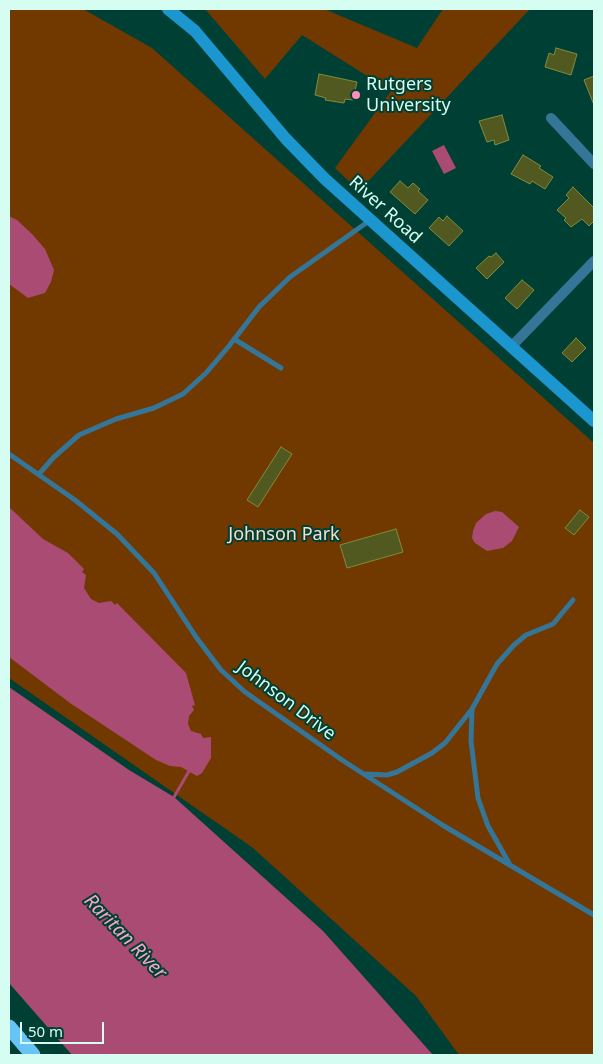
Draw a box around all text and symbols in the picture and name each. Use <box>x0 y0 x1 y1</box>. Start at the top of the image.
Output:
place label: Rutgers University <box>366 74 451 116</box>
marker: Rutgers University <box>350 89 362 101</box>
street label: River Road <box>344 172 426 248</box>
park label: Johnson Park <box>228 524 340 546</box>
street label: Johnson Drive <box>232 657 340 745</box>
water label: Raritan River <box>79 890 171 984</box>
scale bar <box>22 1012 106 1044</box>
text: 50 m <box>28 1021 63 1041</box>

